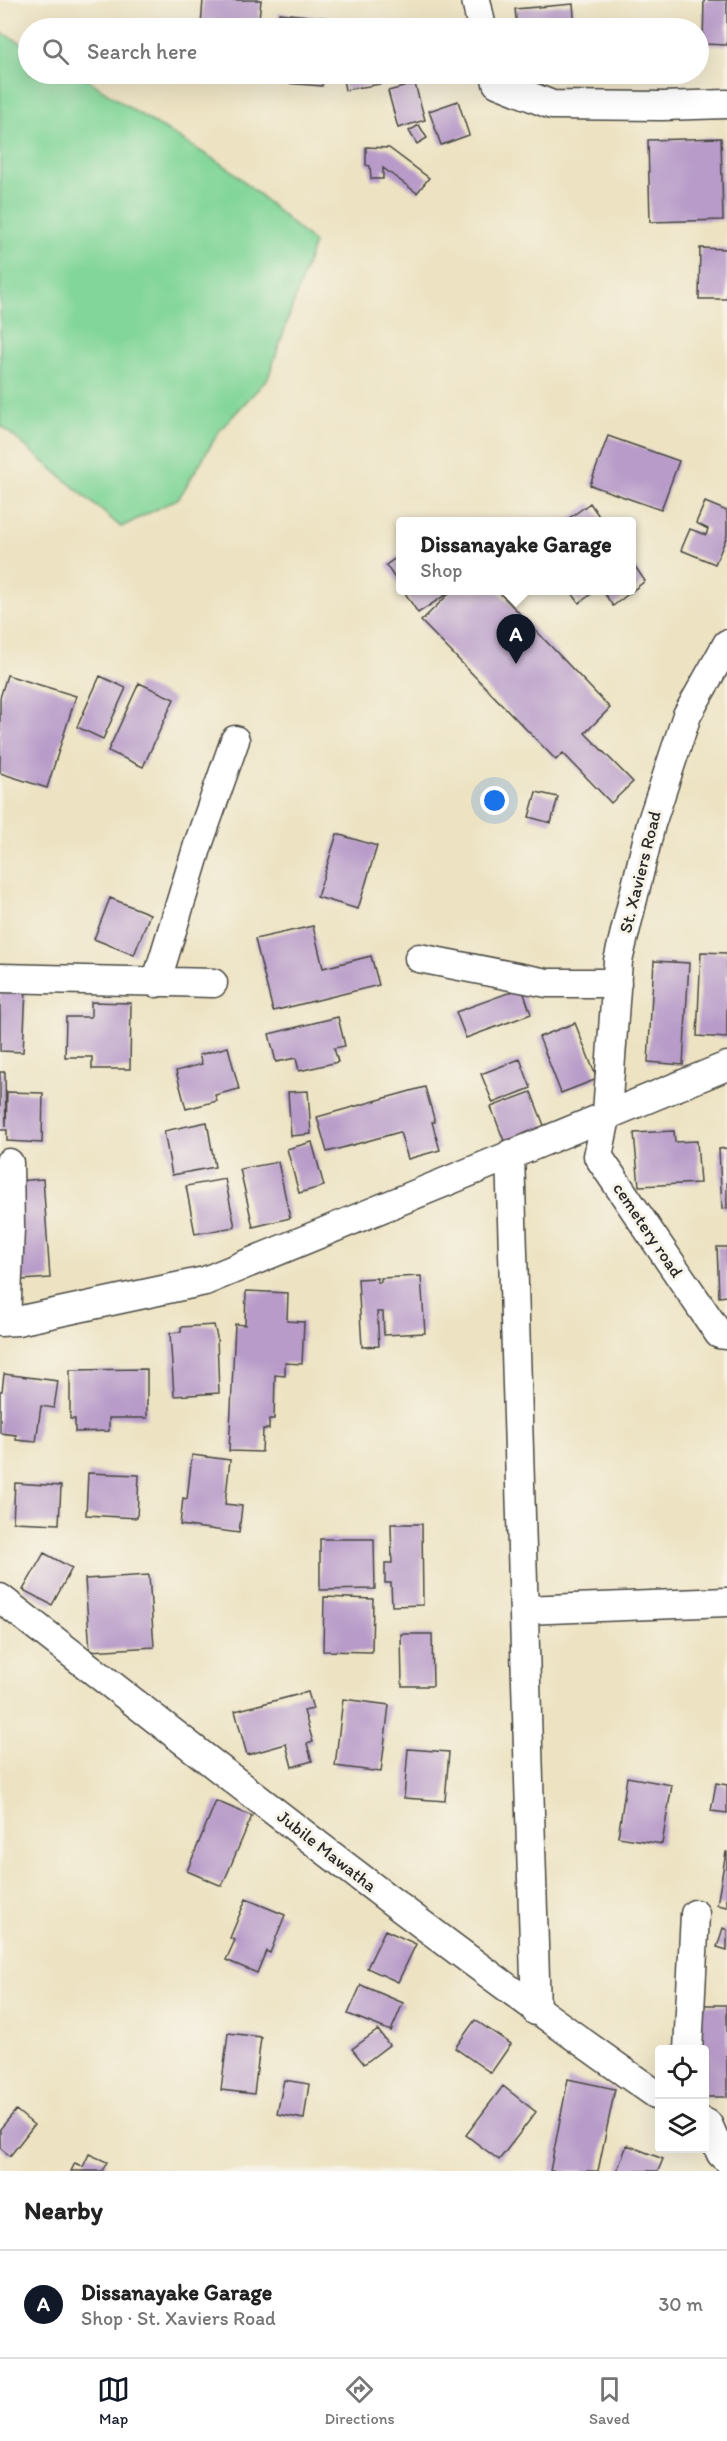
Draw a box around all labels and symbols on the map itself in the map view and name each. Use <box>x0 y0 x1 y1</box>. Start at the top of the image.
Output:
pin: A <box>496 614 536 664</box>
your location <box>480 786 509 815</box>
street label: St. Xaviers Road <box>614 808 666 935</box>
street label: cemetery road <box>608 1178 688 1282</box>
street label: Jubile Mawatha <box>273 1805 382 1897</box>

